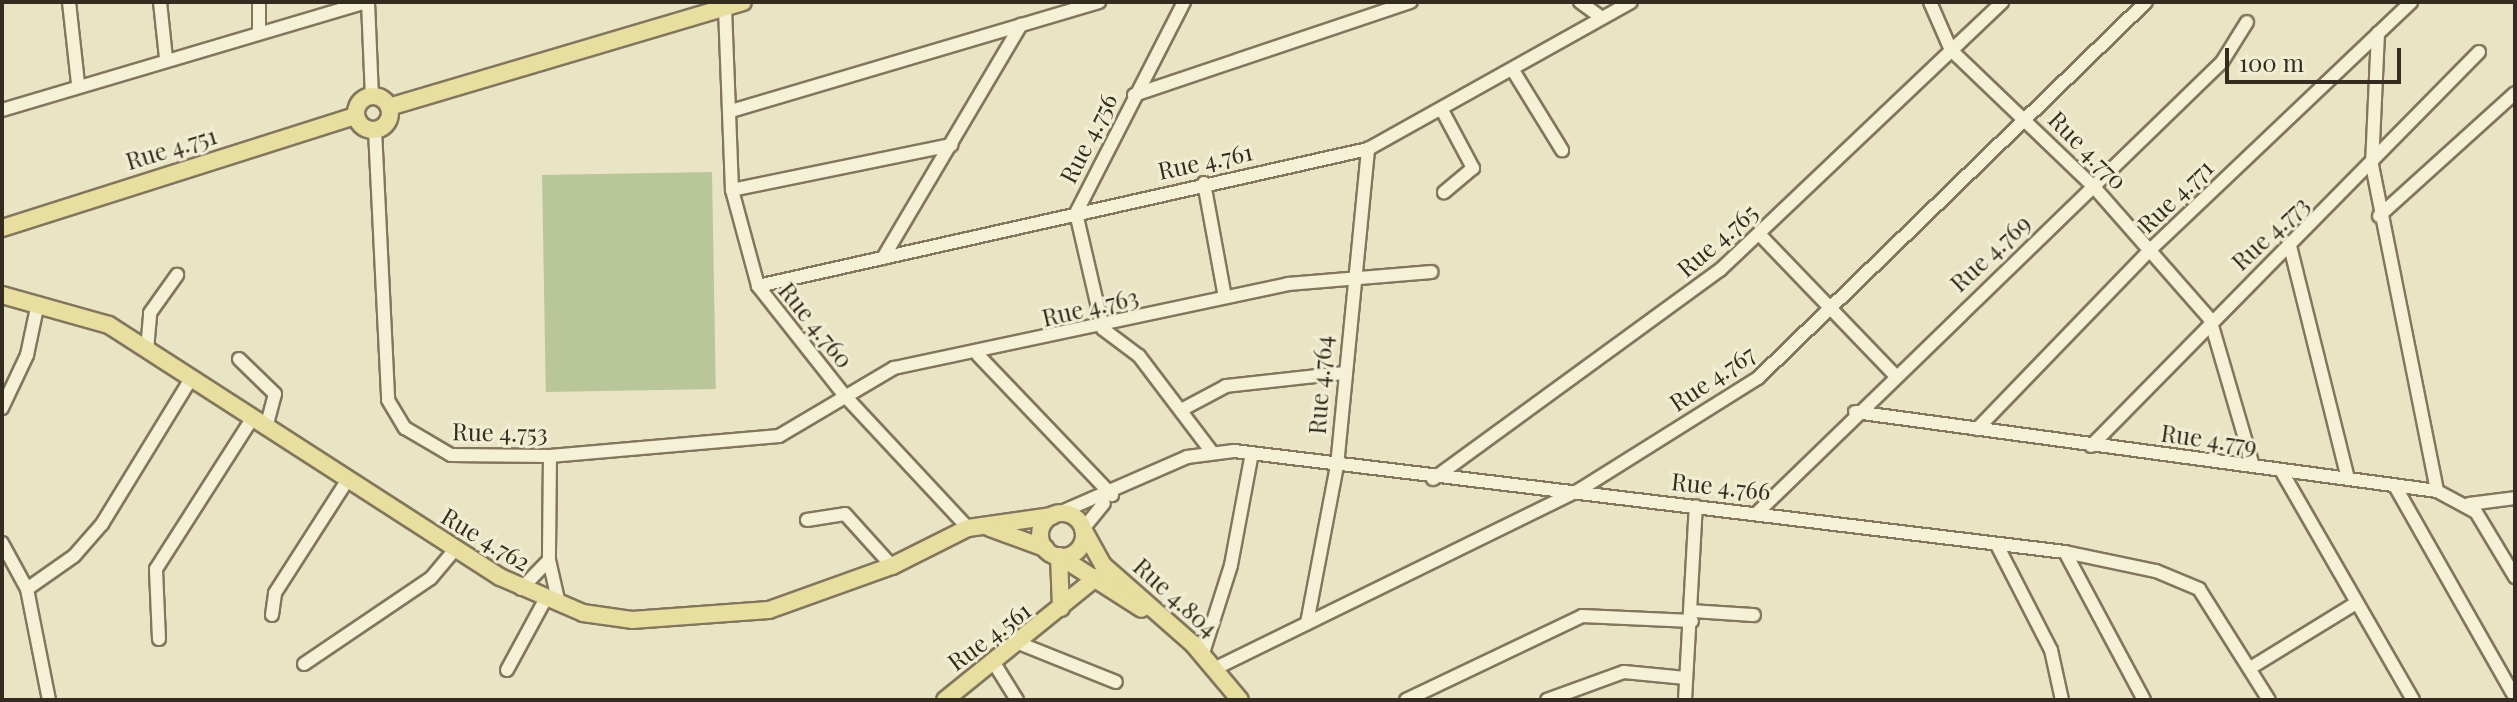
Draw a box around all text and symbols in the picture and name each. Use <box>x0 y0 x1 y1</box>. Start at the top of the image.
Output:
scale bar <box>2229 32 2405 82</box>
text: 100 m <box>2239 46 2304 78</box>
street label: Rue 4.756 <box>1053 88 1123 188</box>
street label: Rue 4.770 <box>2043 105 2133 195</box>
street label: Rue 4.751 <box>122 120 220 176</box>
street label: Rue 4.761 <box>1155 137 1255 185</box>
street label: Rue 4.771 <box>2131 153 2219 239</box>
street label: Rue 4.773 <box>2225 190 2315 276</box>
street label: Rue 4.765 <box>1671 197 1763 283</box>
street label: Rue 4.769 <box>1944 208 2036 298</box>
street label: Rue 4.760 <box>773 276 859 374</box>
street label: Rue 4.763 <box>1039 282 1141 332</box>
street label: Rue 4.764 <box>1302 334 1338 436</box>
street label: Rue 4.767 <box>1664 339 1760 417</box>
street label: Rue 4.753 <box>452 417 548 447</box>
street label: Rue 4.779 <box>2159 418 2259 460</box>
street label: Rue 4.766 <box>1670 466 1772 506</box>
street label: Rue 4.762 <box>436 501 536 577</box>
street label: Rue 4.804 <box>1128 551 1224 643</box>
street label: Rue 4.561 <box>942 595 1036 677</box>

